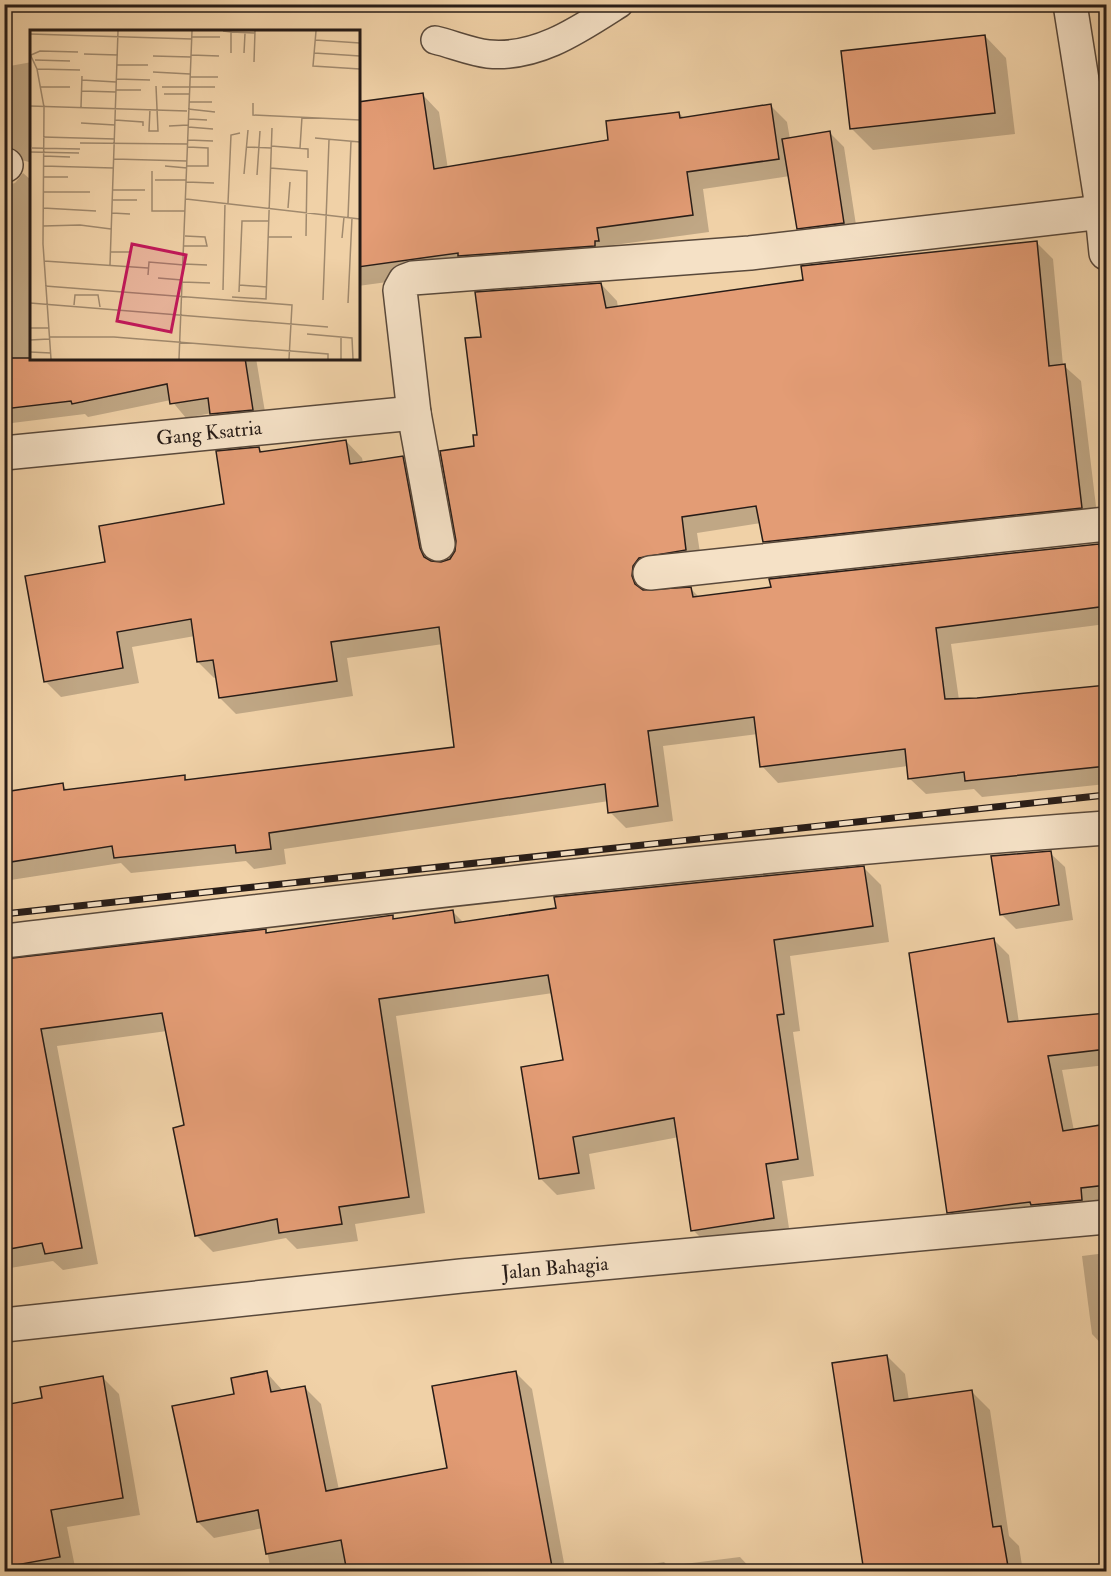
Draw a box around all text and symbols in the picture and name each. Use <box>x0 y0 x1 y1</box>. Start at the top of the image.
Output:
inset map <box>30 30 360 360</box>
street label: Gang Ksatria <box>155 415 264 451</box>
street label: Jalan Bahagia <box>500 1251 610 1285</box>

